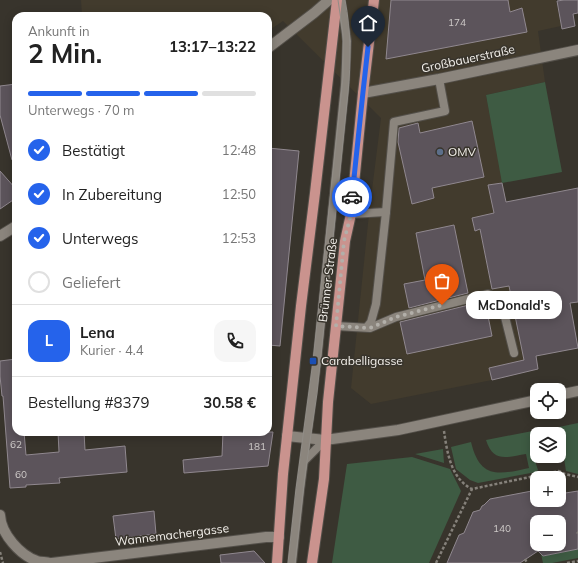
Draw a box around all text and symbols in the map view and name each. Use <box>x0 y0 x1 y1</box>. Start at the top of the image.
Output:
pin <box>351 6 385 47</box>
icon: home <box>357 12 379 34</box>
house number: 174 <box>448 16 466 29</box>
text: Ankunft in <box>28 23 90 39</box>
text: 2 Min. <box>28 37 102 70</box>
text: 13:17–13:22 <box>169 37 256 56</box>
street label: Großbauerstraße <box>420 41 516 76</box>
text: Unterwegs · 70 m <box>28 102 135 118</box>
icon: check <box>28 139 50 161</box>
text: Bestätigt <box>62 141 125 160</box>
text: 12:48 <box>222 142 256 158</box>
place label: OMV <box>448 144 477 159</box>
marker: OMV <box>435 147 445 157</box>
courier <box>332 177 372 217</box>
icon: check <box>28 183 50 205</box>
text: In Zubereitung <box>62 185 162 204</box>
text: 12:50 <box>222 186 256 202</box>
icon: car <box>341 186 363 208</box>
icon: check <box>28 227 50 249</box>
text: Unterwegs <box>62 229 139 248</box>
text: 12:53 <box>222 230 256 246</box>
street label: Brünner Straße <box>315 237 340 323</box>
pin <box>425 264 459 305</box>
icon: bag <box>431 270 453 292</box>
text: Geliefert <box>62 273 121 292</box>
callout: McDonald's <box>466 291 562 319</box>
text: McDonald's <box>478 297 550 313</box>
button: phone <box>214 320 256 362</box>
text: Lena <box>80 323 115 342</box>
text: L <box>45 331 53 350</box>
text: Kurier · 4.4 <box>80 342 144 358</box>
place label: Carabelligasse <box>321 353 403 368</box>
marker: Carabelligasse <box>308 356 318 366</box>
map controls <box>530 383 566 551</box>
button: locate <box>530 383 566 419</box>
text: Bestellung #8379 <box>28 393 150 412</box>
text: 30.58 € <box>203 393 256 412</box>
button: layers <box>530 427 566 463</box>
house number: 62 <box>10 438 22 451</box>
house number: 181 <box>248 440 266 453</box>
house number: 60 <box>15 468 27 481</box>
button: + <box>530 471 566 507</box>
button: − <box>530 515 566 551</box>
street label: Wannemachergasse <box>114 520 230 549</box>
house number: 140 <box>493 522 511 535</box>

